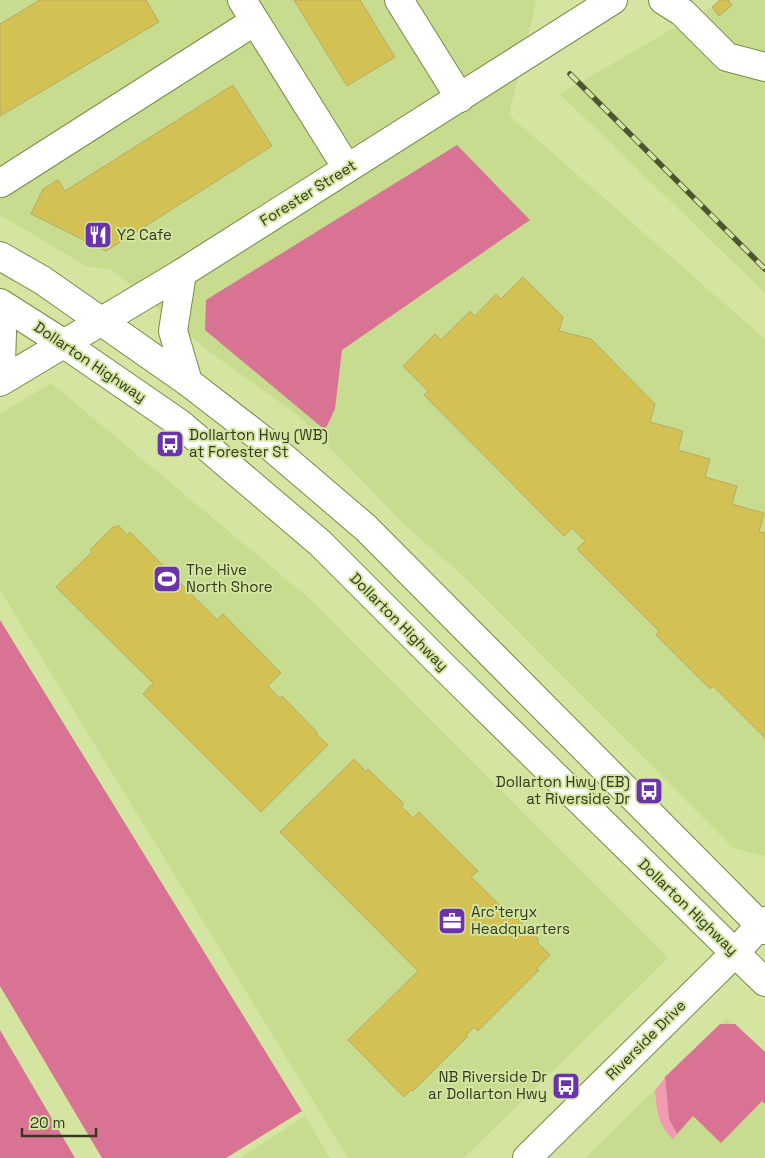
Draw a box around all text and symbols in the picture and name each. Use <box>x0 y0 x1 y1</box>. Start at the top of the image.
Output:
street label: Forester Street <box>256 155 360 230</box>
restaurant icon: Y2 Cafe <box>83 220 113 250</box>
place label: Y2 Cafe <box>117 225 172 244</box>
street label: Dollarton Highway <box>30 317 150 406</box>
place label: Dollarton Hwy (WB) at Forester St <box>189 425 328 461</box>
bus stop icon: Dollarton Hwy (WB) at Forester St <box>155 429 185 459</box>
place label: The Hive North Shore <box>186 560 273 596</box>
sports icon: The Hive North Shore <box>152 564 182 594</box>
street label: Dollarton Highway <box>346 568 453 675</box>
place label: Dollarton Hwy (EB) at Riverside Dr <box>496 772 630 808</box>
bus stop icon: Dollarton Hwy (EB) at Riverside Dr <box>634 776 664 806</box>
street label: Dollarton Highway <box>634 854 742 959</box>
place label: Arc'teryx Headquarters <box>471 902 570 938</box>
office icon: Arc'teryx Headquarters <box>437 906 467 936</box>
street label: Riverside Drive <box>602 996 690 1084</box>
place label: NB Riverside Dr ar Dollarton Hwy <box>428 1067 547 1103</box>
bus stop icon: NB Riverside Dr ar Dollarton Hwy <box>551 1071 581 1101</box>
scale bar <box>22 1106 96 1138</box>
text: 20 m <box>30 1113 65 1132</box>

